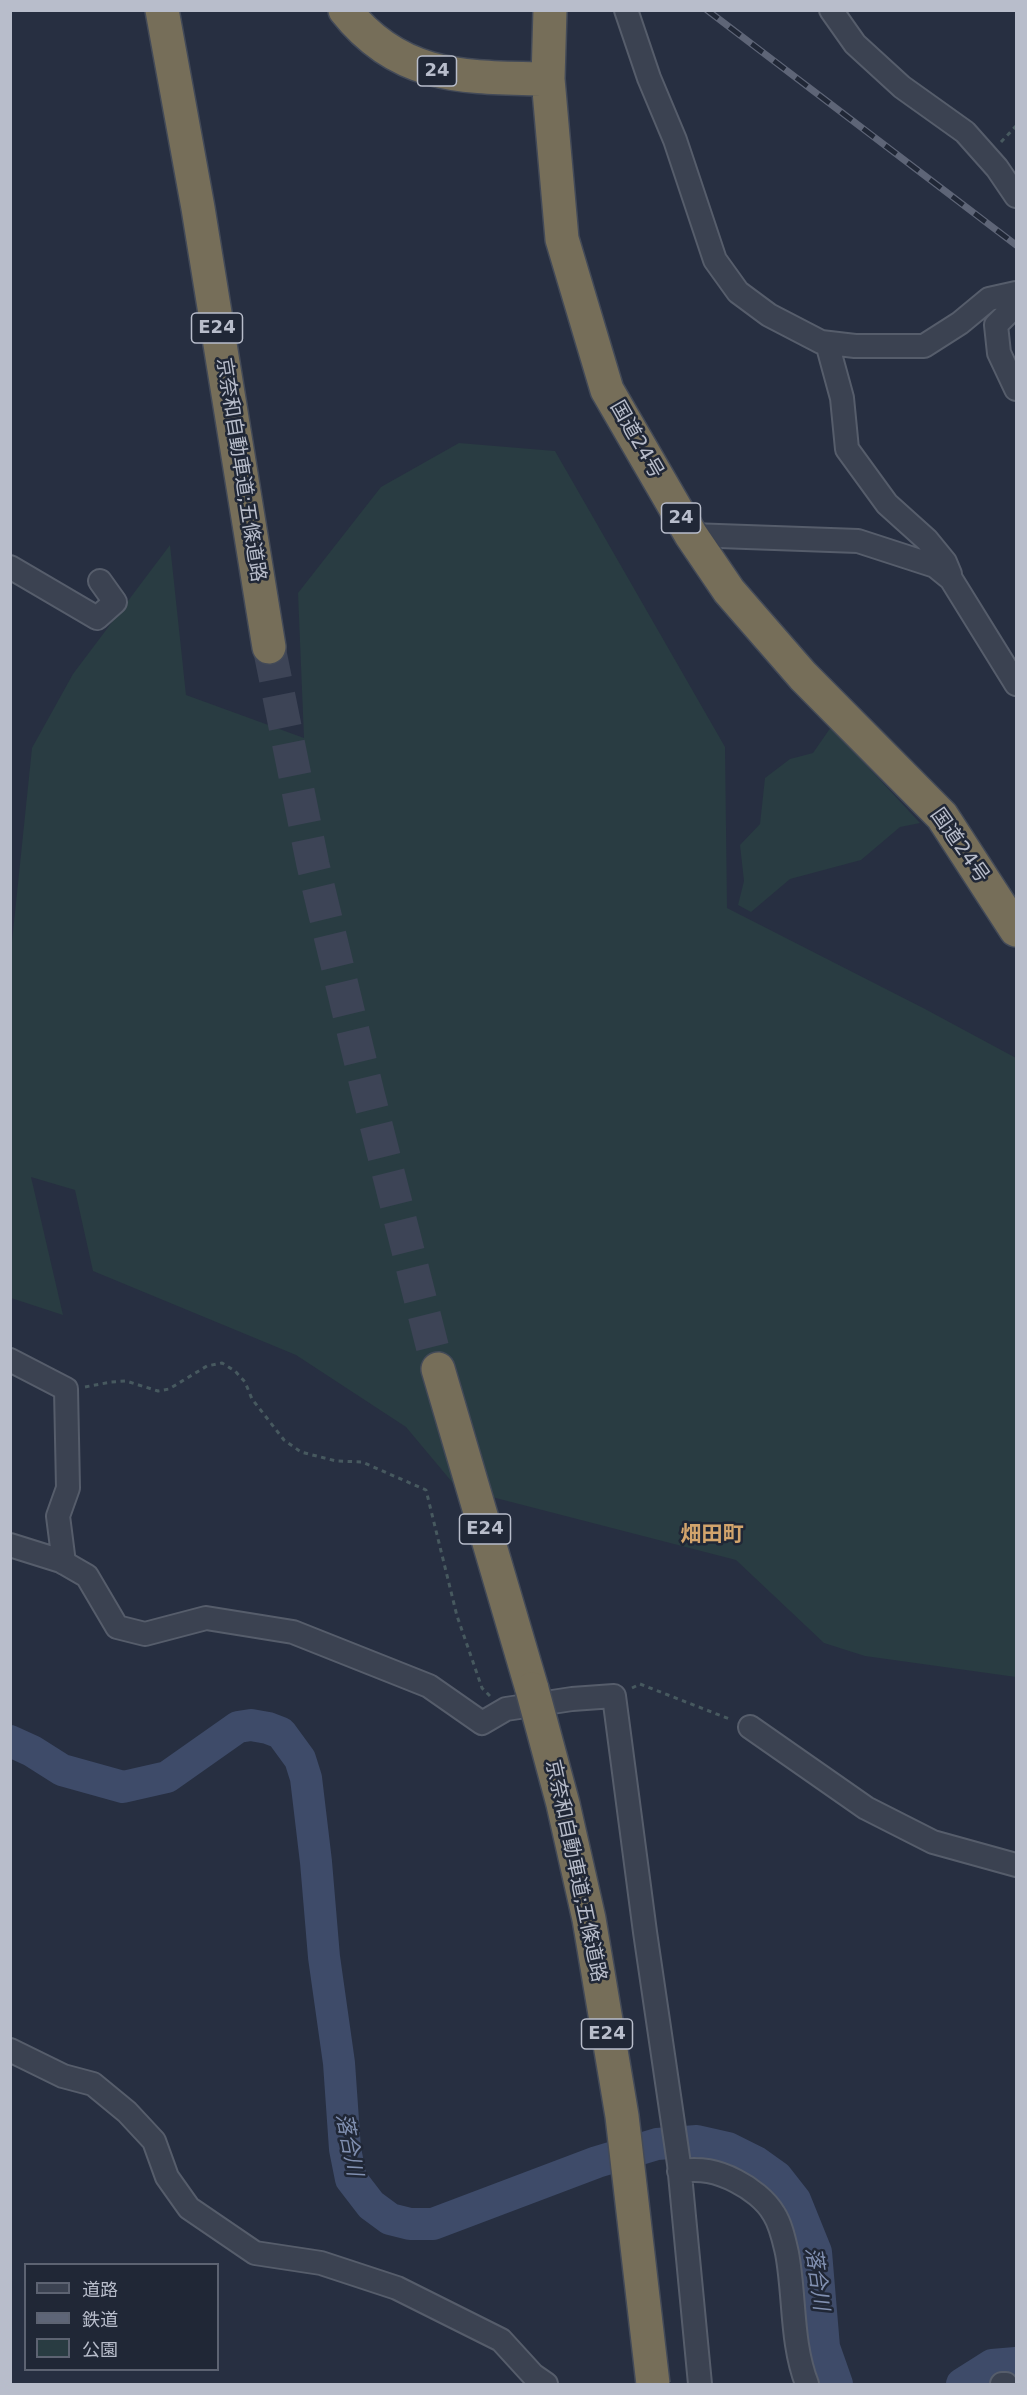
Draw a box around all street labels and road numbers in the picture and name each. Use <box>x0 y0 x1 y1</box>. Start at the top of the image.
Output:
road number: 24 <box>418 56 456 86</box>
road number: E24 <box>192 313 242 343</box>
street label: 京奈和自動車道;五條道路 <box>210 356 270 584</box>
street label: 国道24号 <box>604 397 668 483</box>
road number: 24 <box>662 503 700 533</box>
street label: 国道24号 <box>925 804 993 888</box>
road number: E24 <box>460 1514 510 1544</box>
street label: 京奈和自動車道;五條道路 <box>540 1758 610 1984</box>
road number: E24 <box>582 2019 632 2049</box>

